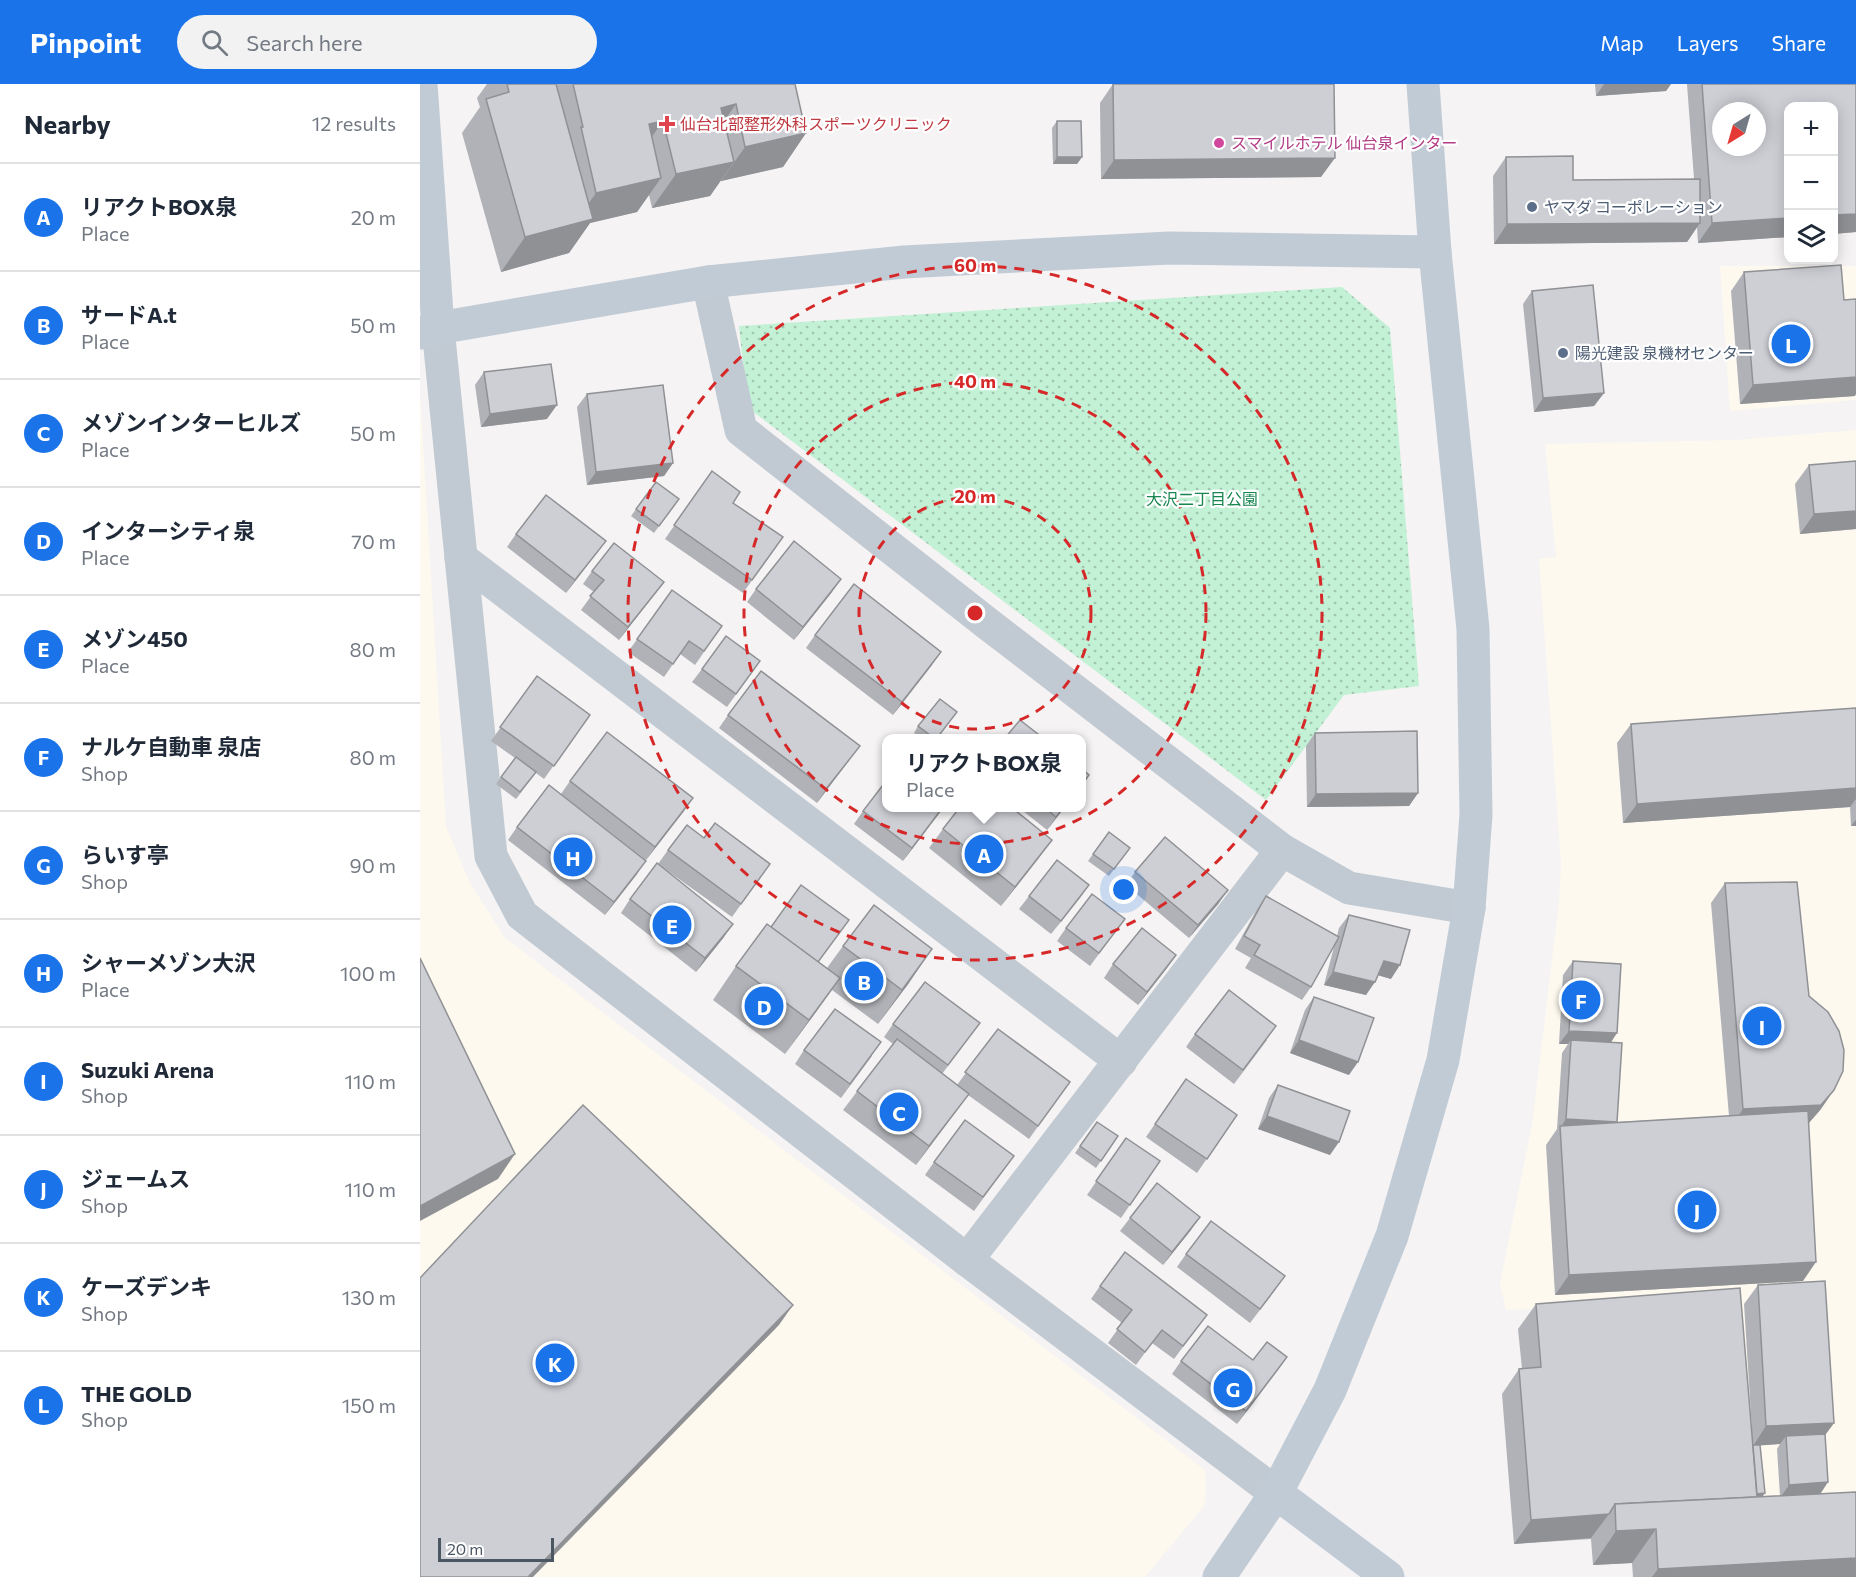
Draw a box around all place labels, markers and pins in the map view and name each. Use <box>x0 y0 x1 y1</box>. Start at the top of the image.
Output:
place label: 仙台北部整形外科スポーツクリニック <box>680 114 952 133</box>
marker: 仙台北部整形外科スポーツクリニック <box>658 115 676 133</box>
place label: スマイルホテル 仙台泉インター <box>1231 133 1458 152</box>
marker: スマイルホテル 仙台泉インター <box>1212 136 1226 150</box>
place label: ヤマダ コーポレーション <box>1544 197 1723 216</box>
marker: ヤマダ コーポレーション <box>1525 200 1539 214</box>
pin: L <box>1772 322 1810 366</box>
place label: 陽光建設 泉機材センター <box>1575 343 1754 362</box>
marker: 陽光建設 泉機材センター <box>1556 346 1570 360</box>
centre of rings <box>965 603 985 623</box>
pin: A <box>964 832 1004 876</box>
pin: H <box>554 834 592 880</box>
pin: E <box>652 902 692 948</box>
pin: B <box>844 958 884 1004</box>
pin: F <box>1562 978 1600 1022</box>
pin: D <box>744 984 784 1028</box>
pin: I <box>1742 1004 1782 1048</box>
pin: C <box>880 1090 918 1134</box>
pin: J <box>1678 1188 1716 1232</box>
pin: K <box>536 1340 574 1386</box>
pin: G <box>1214 1366 1252 1410</box>

